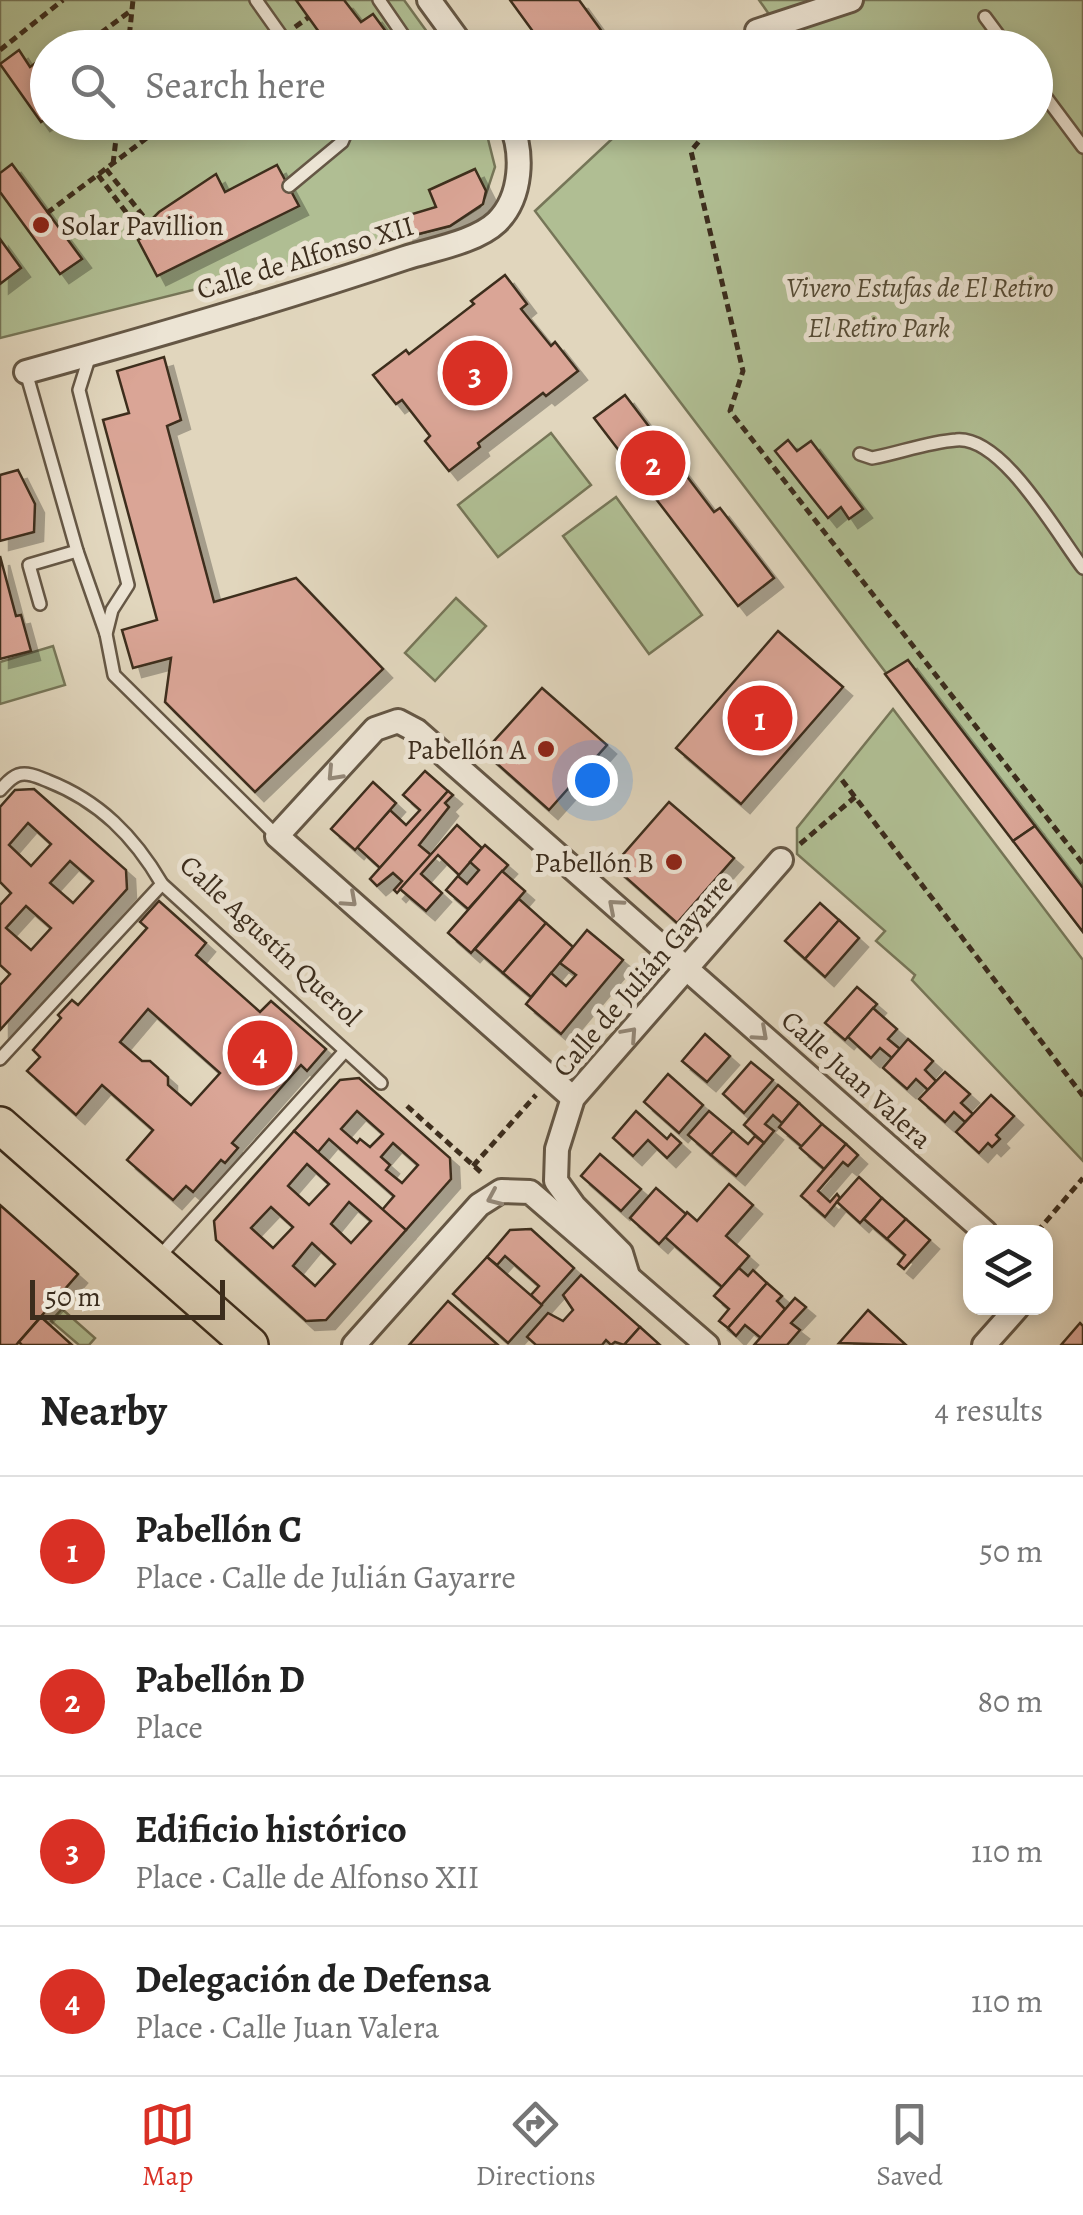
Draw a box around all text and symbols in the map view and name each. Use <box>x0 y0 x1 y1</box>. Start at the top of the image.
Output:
search box <box>30 30 1053 140</box>
icon: search <box>65 58 120 113</box>
text: Search here <box>145 59 326 111</box>
place label: Solar Pavillion <box>61 207 224 245</box>
street label: Calle de Alfonso XII <box>192 207 419 309</box>
marker: Solar Pavillion <box>30 214 52 236</box>
park label: Vivero Estufas de El Retiro <box>786 269 1054 307</box>
park label: El Retiro Park <box>808 309 950 347</box>
pin: 3 <box>442 336 508 410</box>
pin: 2 <box>620 426 686 500</box>
pin: 1 <box>728 680 792 756</box>
place label: Pabellón A <box>406 731 527 769</box>
marker: Pabellón A <box>535 738 557 760</box>
your location <box>567 755 618 806</box>
one-way arrow <box>328 762 346 780</box>
place label: Pabellón B <box>534 844 654 882</box>
street label: Calle Agustín Querol <box>171 847 370 1035</box>
marker: Pabellón B <box>663 851 685 873</box>
street label: Calle de Julián Gayarre <box>544 866 741 1085</box>
one-way arrow <box>338 889 357 907</box>
one-way arrow <box>608 899 627 917</box>
street label: Calle Juan Valera <box>773 1002 940 1158</box>
pin: 4 <box>228 1016 292 1090</box>
one-way arrow <box>749 1023 768 1041</box>
one-way arrow <box>619 1027 637 1046</box>
one-way arrow <box>486 1186 504 1206</box>
map controls <box>963 1225 1053 1315</box>
button: layers <box>963 1225 1053 1315</box>
scale bar <box>30 1275 225 1320</box>
text: 50 m <box>45 1278 101 1316</box>
text: Nearby <box>40 1382 167 1439</box>
text: 4 results <box>934 1388 1043 1432</box>
text: Pabellón C <box>135 1503 302 1555</box>
text: 1 <box>67 1529 78 1573</box>
text: 50 m <box>979 1529 1043 1573</box>
text: Place · Calle de Julián Gayarre <box>135 1555 516 1599</box>
text: Pabellón D <box>135 1653 305 1705</box>
text: 2 <box>65 1679 80 1723</box>
text: 80 m <box>977 1679 1043 1723</box>
text: Place <box>135 1705 203 1749</box>
text: Edificio histórico <box>135 1803 407 1855</box>
text: 3 <box>66 1829 79 1873</box>
text: 110 m <box>971 1829 1043 1873</box>
text: Place · Calle de Alfonso XII <box>135 1855 479 1899</box>
text: Delegación de Defensa <box>135 1953 491 2005</box>
text: 4 <box>65 1979 80 2023</box>
text: 110 m <box>971 1979 1043 2023</box>
text: Place · Calle Juan Valera <box>135 2005 439 2049</box>
tab: Map <box>140 2097 195 2195</box>
tab: Directions <box>476 2097 596 2195</box>
tab: Saved <box>876 2097 943 2195</box>

